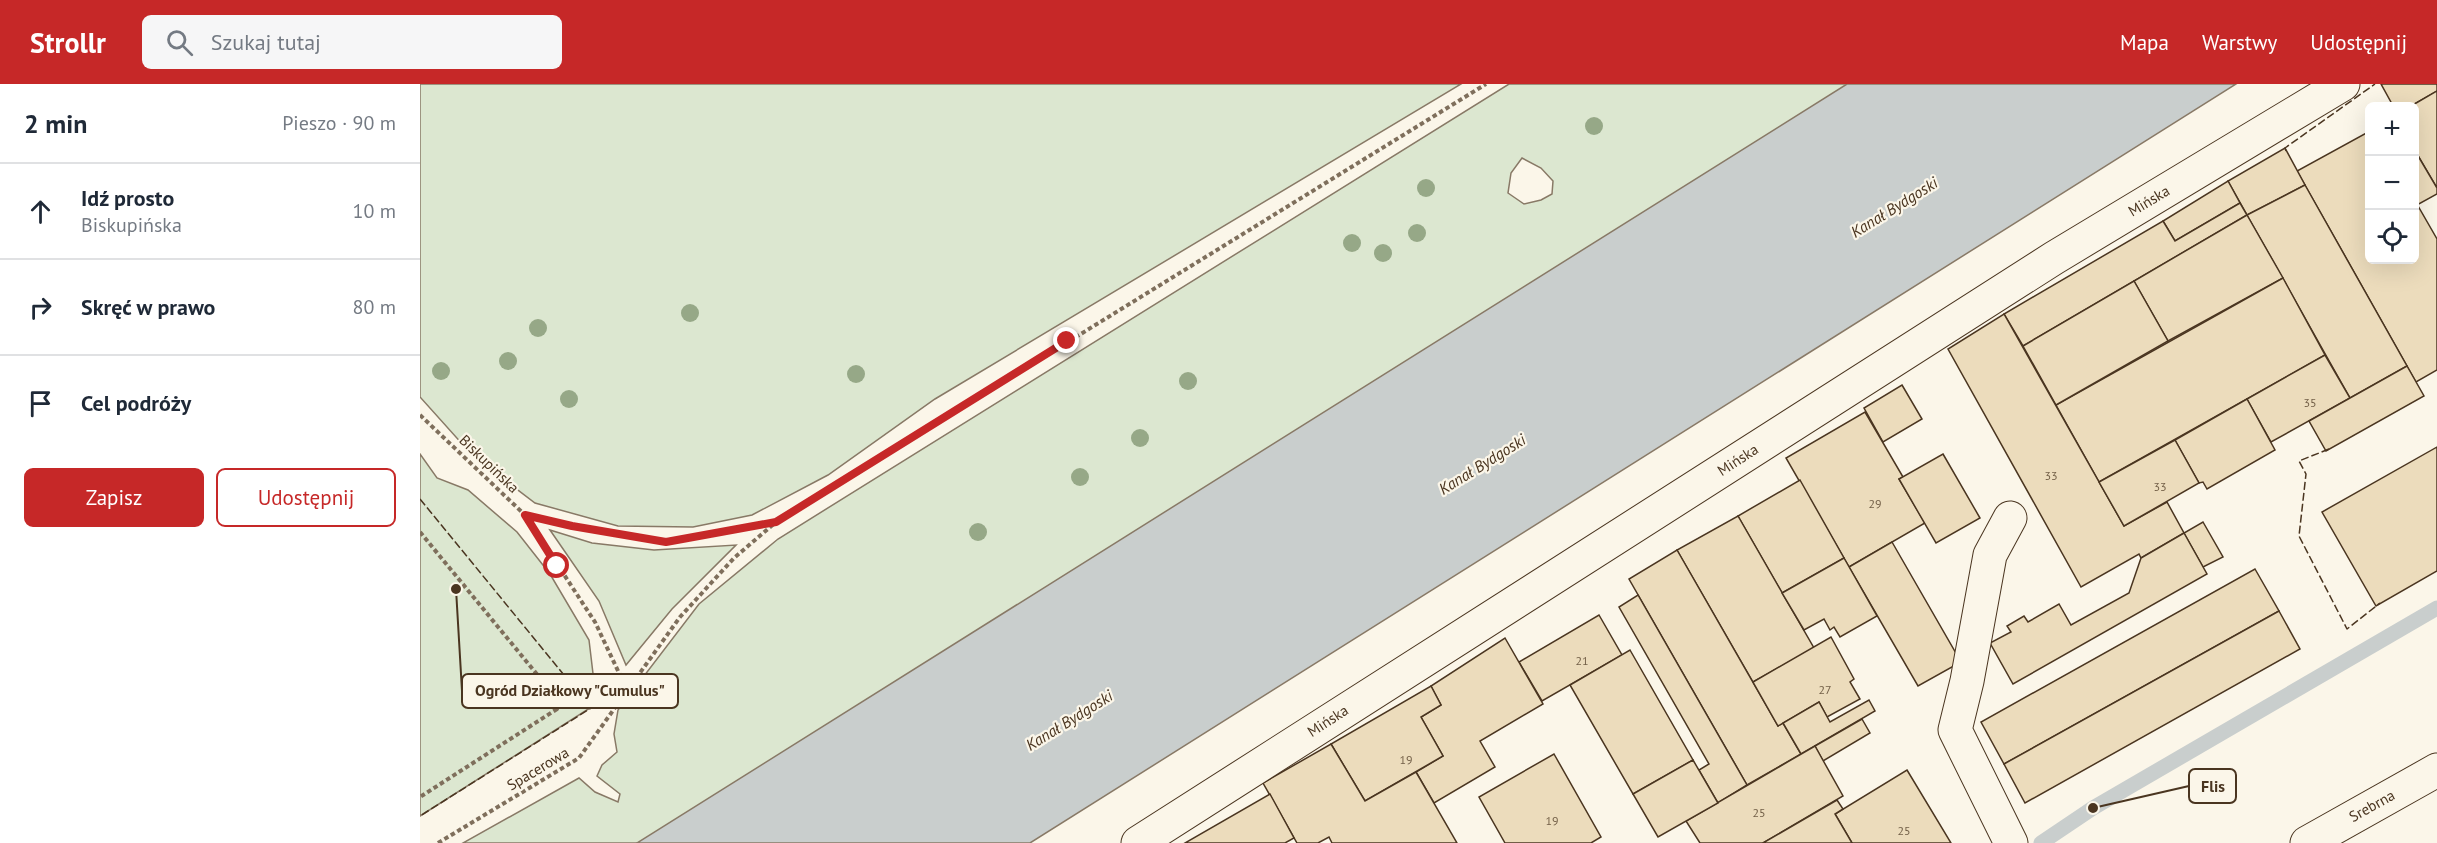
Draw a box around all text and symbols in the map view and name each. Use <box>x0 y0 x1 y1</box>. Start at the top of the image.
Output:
search box <box>142 15 562 69</box>
text: Strollr <box>30 24 106 61</box>
icon: search <box>163 26 196 59</box>
text: Szukaj tutaj <box>211 28 321 56</box>
text: Mapa <box>2120 29 2169 56</box>
text: Warstwy <box>2202 29 2277 56</box>
text: Udostępnij <box>2310 29 2407 56</box>
map controls <box>2365 102 2419 264</box>
button: + <box>2365 102 2419 156</box>
text: 2 min <box>24 107 87 140</box>
text: Pieszo · 90 m <box>282 110 396 136</box>
button: − <box>2365 156 2419 210</box>
water label: Kanał Bydgoski <box>1847 172 1942 242</box>
street label: Mińska <box>2125 181 2173 220</box>
text: Idź prosto <box>81 184 174 212</box>
icon: ahead <box>24 195 57 228</box>
text: 10 m <box>353 198 396 224</box>
button: locate <box>2365 210 2419 264</box>
text: Biskupińska <box>81 212 182 238</box>
icon: right <box>24 291 57 324</box>
text: Skręć w prawo <box>81 293 215 321</box>
text: 80 m <box>353 294 396 320</box>
route end <box>1053 327 1079 353</box>
icon: arrive <box>24 387 57 420</box>
text: Cel podróży <box>81 389 191 417</box>
house number: 35 <box>2303 395 2317 410</box>
water label: Kanał Bydgoski <box>1435 429 1530 499</box>
street label: Biskupińska <box>456 431 523 497</box>
street label: Mińska <box>1714 439 1762 480</box>
button: Zapisz <box>24 468 204 527</box>
button: Udostępnij <box>216 468 396 527</box>
house number: 33 <box>2044 468 2058 483</box>
house number: 33 <box>2153 479 2167 494</box>
house number: 29 <box>1868 496 1882 511</box>
route start <box>543 552 569 578</box>
house number: 21 <box>1575 653 1589 668</box>
callout: Ogród Działkowy "Cumulus" <box>462 674 678 708</box>
text: Ogród Działkowy "Cumulus" <box>475 680 665 700</box>
house number: 27 <box>1818 682 1832 697</box>
water label: Kanał Bydgoski <box>1022 685 1117 755</box>
street label: Mińska <box>1304 700 1352 741</box>
street label: Spacerowa <box>503 743 572 794</box>
house number: 19 <box>1399 752 1413 767</box>
callout: Flis <box>2189 769 2236 803</box>
text: Flis <box>2201 776 2225 796</box>
street label: Srebrna <box>2345 785 2398 826</box>
house number: 25 <box>1752 805 1766 820</box>
house number: 19 <box>1545 813 1559 828</box>
house number: 25 <box>1897 823 1911 838</box>

